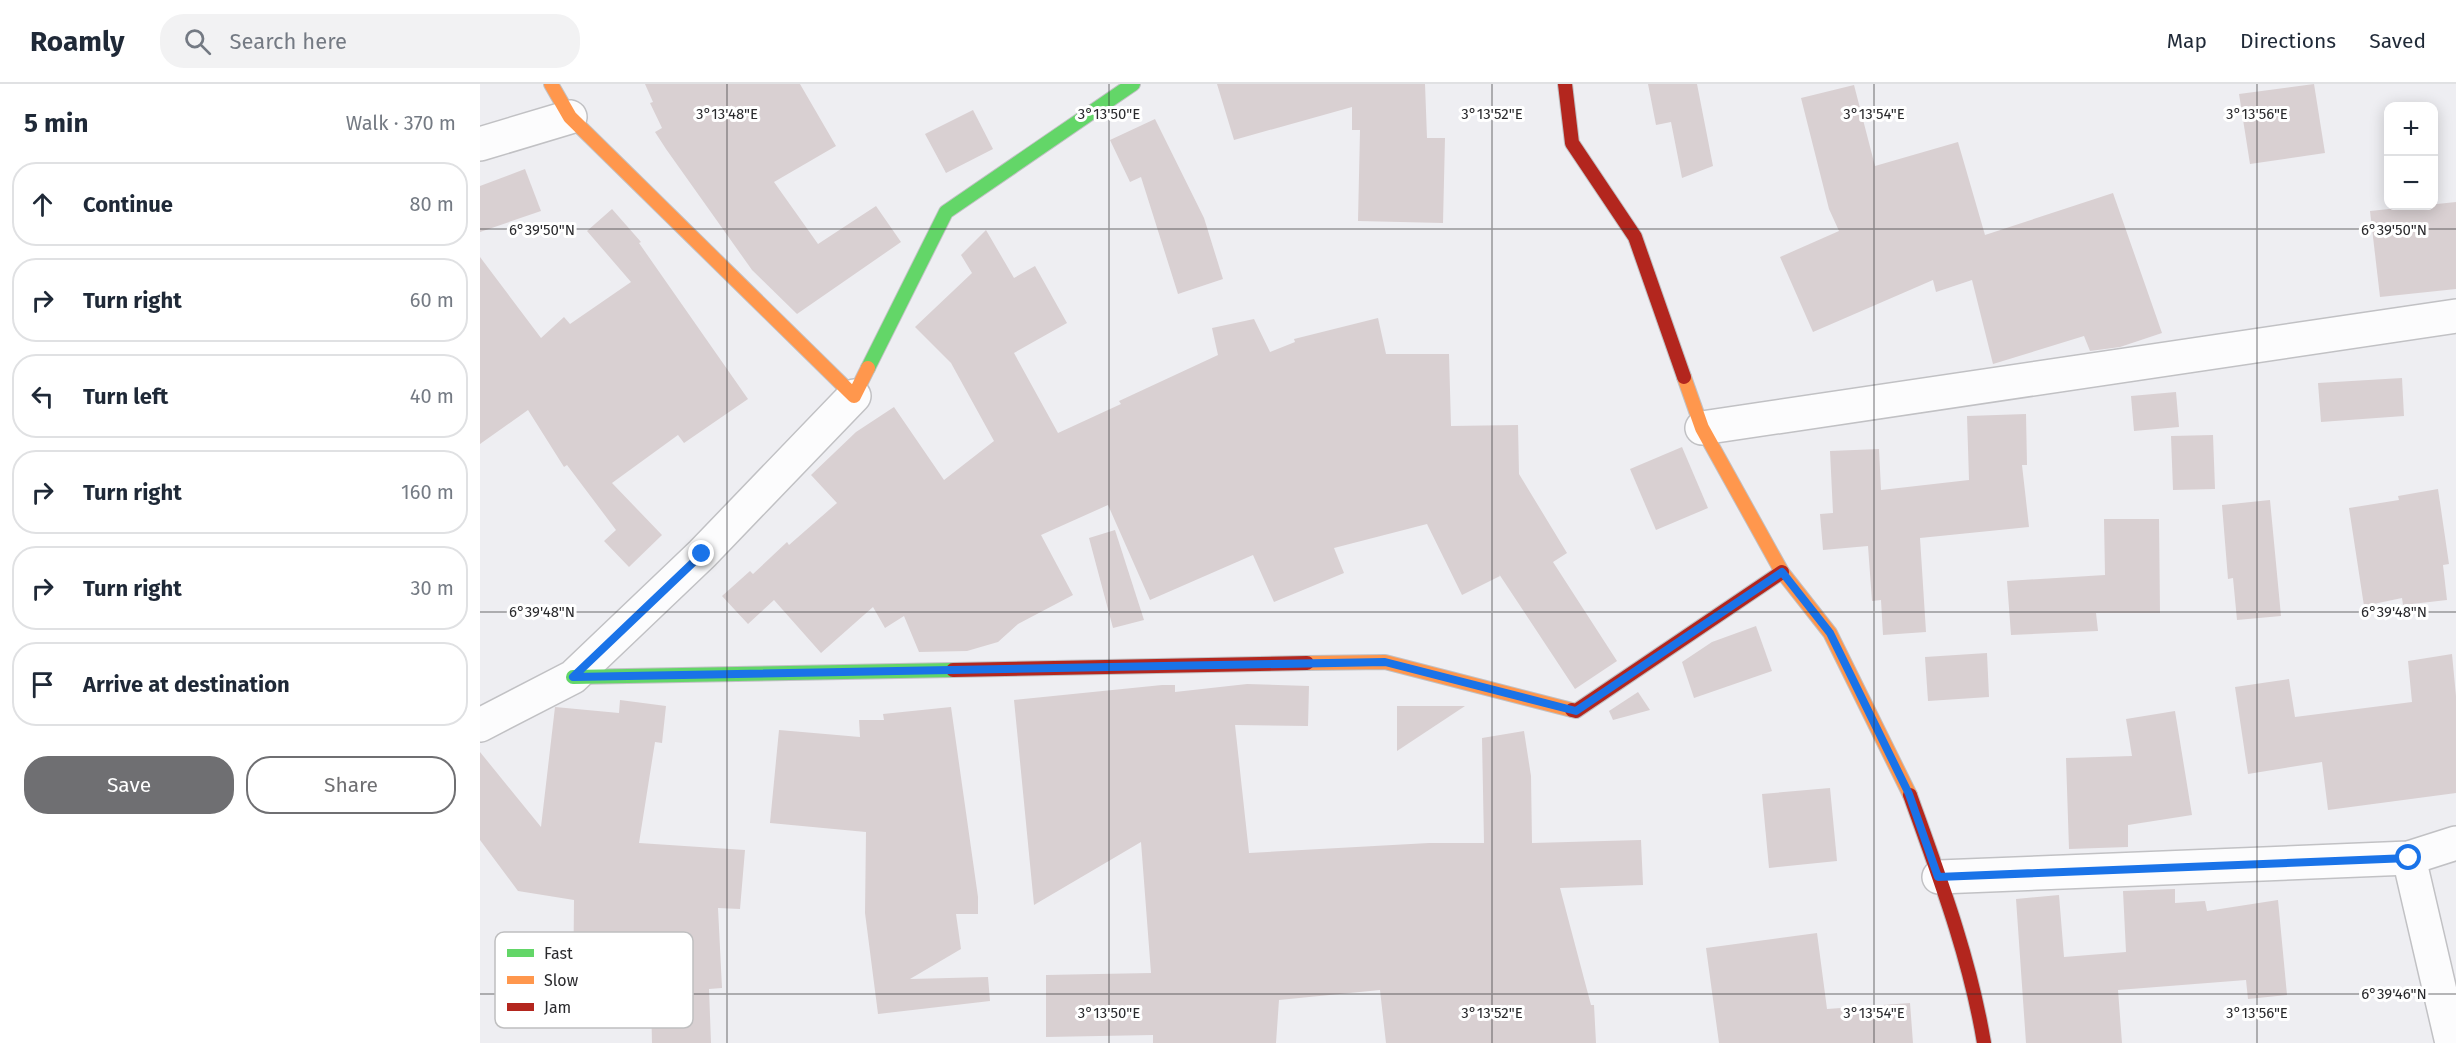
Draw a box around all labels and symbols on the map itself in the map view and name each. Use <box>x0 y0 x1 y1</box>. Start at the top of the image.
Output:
text: 3°13'48"E <box>696 105 758 123</box>
text: 3°13'50"E <box>1078 105 1140 123</box>
text: 3°13'52"E <box>1461 105 1523 123</box>
text: 3°13'54"E <box>1843 105 1905 123</box>
text: 3°13'56"E <box>2226 105 2288 123</box>
text: 6°39'50"N <box>509 221 575 239</box>
text: 6°39'50"N <box>2361 221 2427 239</box>
route end <box>688 540 714 566</box>
text: 6°39'48"N <box>509 603 575 621</box>
text: 6°39'48"N <box>2361 603 2427 621</box>
route start <box>2395 844 2421 870</box>
legend <box>495 932 693 1028</box>
text: Fast <box>544 944 573 963</box>
text: Slow <box>544 971 579 990</box>
text: 6°39'46"N <box>2361 985 2427 1003</box>
text: Jam <box>544 998 571 1017</box>
text: 3°13'50"E <box>1078 1004 1140 1022</box>
text: 3°13'52"E <box>1461 1004 1523 1022</box>
text: 3°13'54"E <box>1843 1004 1905 1022</box>
text: 3°13'56"E <box>2226 1004 2288 1022</box>

